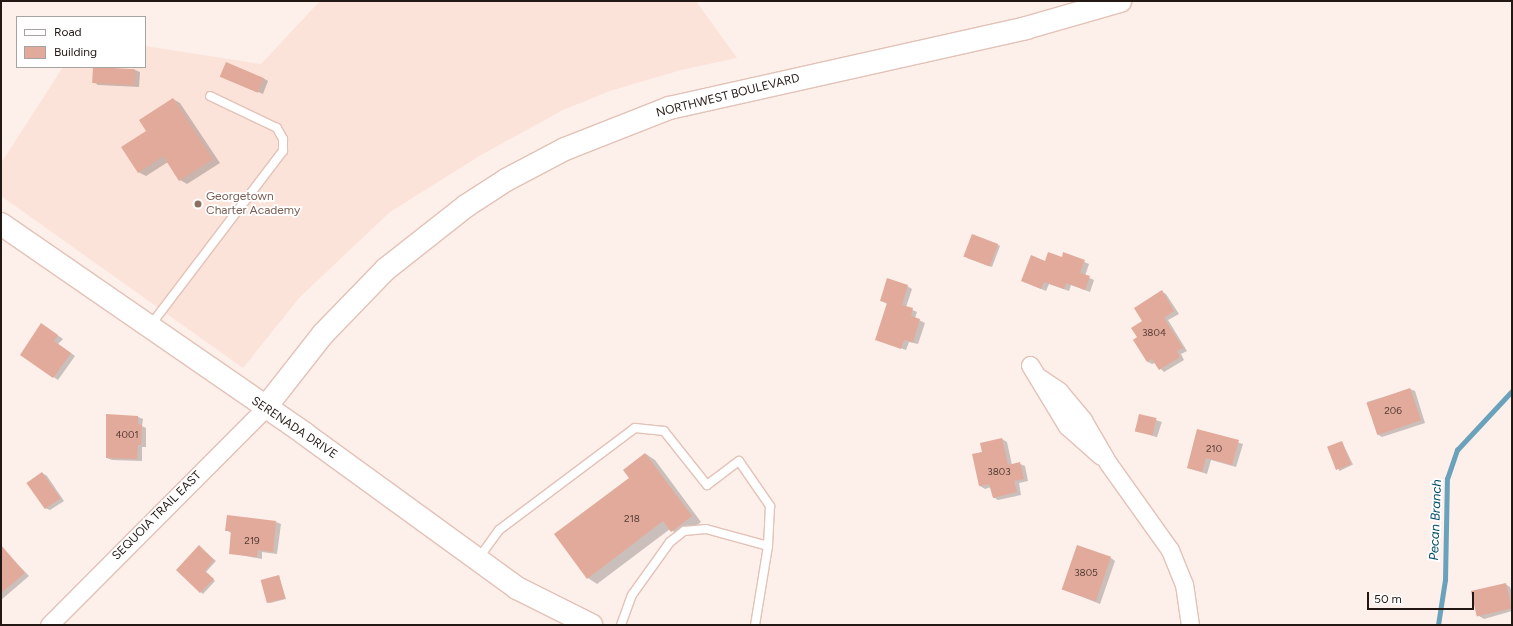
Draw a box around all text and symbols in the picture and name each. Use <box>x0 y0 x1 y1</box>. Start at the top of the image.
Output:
legend <box>16 16 146 68</box>
text: Road <box>54 25 82 39</box>
text: Building <box>54 45 97 59</box>
street label: NORTHWEST BOULEVARD <box>655 71 801 121</box>
place label: Georgetown Charter Academy <box>206 190 300 218</box>
marker: Georgetown Charter Academy <box>193 199 203 209</box>
house number: 3804 <box>1142 327 1166 339</box>
street label: SERENADA DRIVE <box>248 394 340 462</box>
house number: 206 <box>1384 405 1402 417</box>
house number: 4001 <box>115 429 139 441</box>
house number: 210 <box>1206 443 1222 455</box>
house number: 3803 <box>987 466 1011 478</box>
street label: SEQUOIA TRAIL EAST <box>110 469 204 563</box>
water label: Pecan Branch <box>1427 479 1445 561</box>
house number: 218 <box>624 513 640 525</box>
house number: 219 <box>244 535 260 547</box>
house number: 3805 <box>1074 567 1098 579</box>
scale bar <box>1369 584 1476 610</box>
text: 50 m <box>1374 592 1402 606</box>

